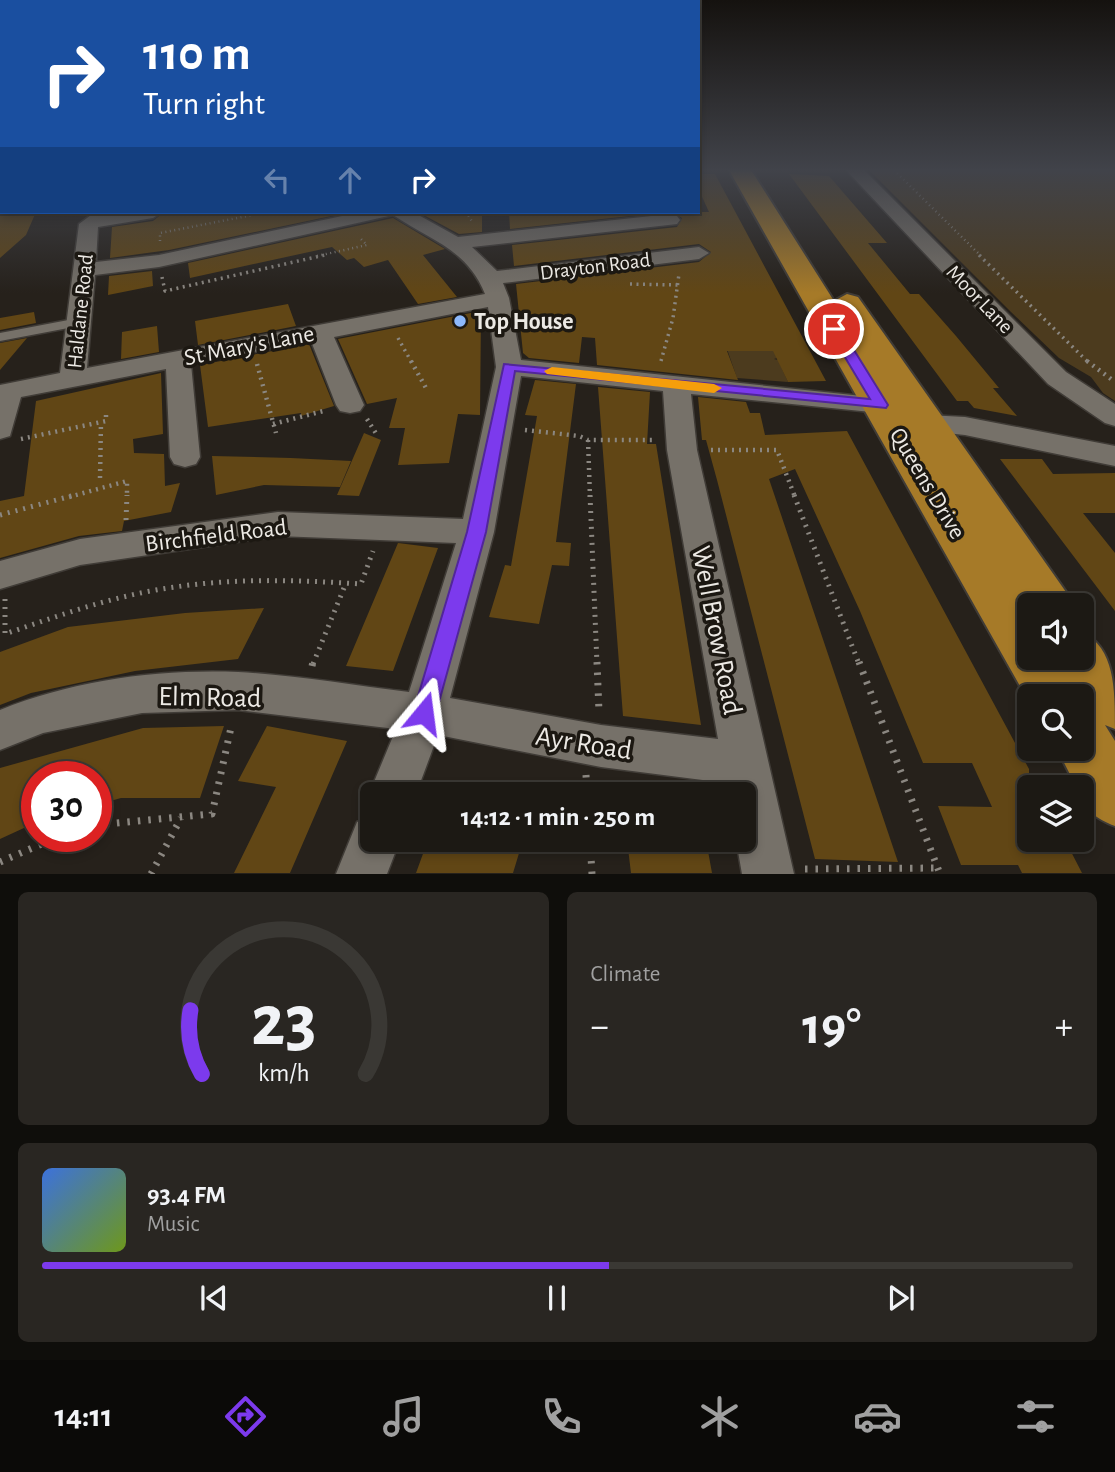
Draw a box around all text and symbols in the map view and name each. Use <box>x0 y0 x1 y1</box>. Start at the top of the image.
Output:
icon: right <box>28 28 119 119</box>
text: 110 m <box>143 30 251 79</box>
text: Turn right <box>143 88 265 120</box>
icon: left <box>258 161 296 199</box>
icon: ahead <box>331 161 369 199</box>
icon: right <box>404 161 442 199</box>
street label: Drayton Road <box>539 249 652 284</box>
street label: Haldane Road <box>64 253 97 369</box>
street label: Moor Lane <box>942 261 1017 337</box>
pin <box>804 299 864 359</box>
place label: Top House <box>474 310 574 334</box>
icon: arrive <box>815 310 853 348</box>
marker: Top House <box>452 313 468 329</box>
street label: St Mary's Lane <box>182 322 316 370</box>
street label: Queens Drive <box>885 424 970 543</box>
street label: Birchfield Road <box>144 515 288 557</box>
street label: Well Brow Road <box>686 544 746 717</box>
map controls <box>1017 593 1094 852</box>
button: sound <box>1017 593 1094 670</box>
position arrow <box>387 676 461 750</box>
street label: Elm Road <box>158 683 262 713</box>
button: search <box>1017 684 1094 761</box>
street label: Ayr Road <box>534 723 634 765</box>
speed limit sign: 30 <box>21 761 112 852</box>
button: layers <box>1017 775 1094 852</box>
text: 14:12 · 1 min · 250 m <box>461 804 655 830</box>
text: Climate <box>591 963 660 986</box>
text: 23 <box>250 987 316 1060</box>
text: 19° <box>802 1001 861 1053</box>
text: − <box>591 1008 609 1046</box>
text: + <box>1055 1008 1073 1046</box>
text: km/h <box>257 1061 309 1086</box>
text: 93.4 FM <box>147 1182 226 1208</box>
text: Music <box>147 1213 199 1236</box>
icon: previous <box>195 1279 233 1317</box>
icon: pause <box>538 1279 576 1317</box>
icon: next <box>882 1279 920 1317</box>
icon: directions <box>221 1392 270 1441</box>
icon: music <box>379 1392 428 1441</box>
icon: phone <box>537 1392 586 1441</box>
icon: climate <box>695 1392 744 1441</box>
icon: car <box>853 1392 902 1441</box>
icon: filters <box>1011 1392 1060 1441</box>
text: 14:11 <box>55 1400 112 1432</box>

